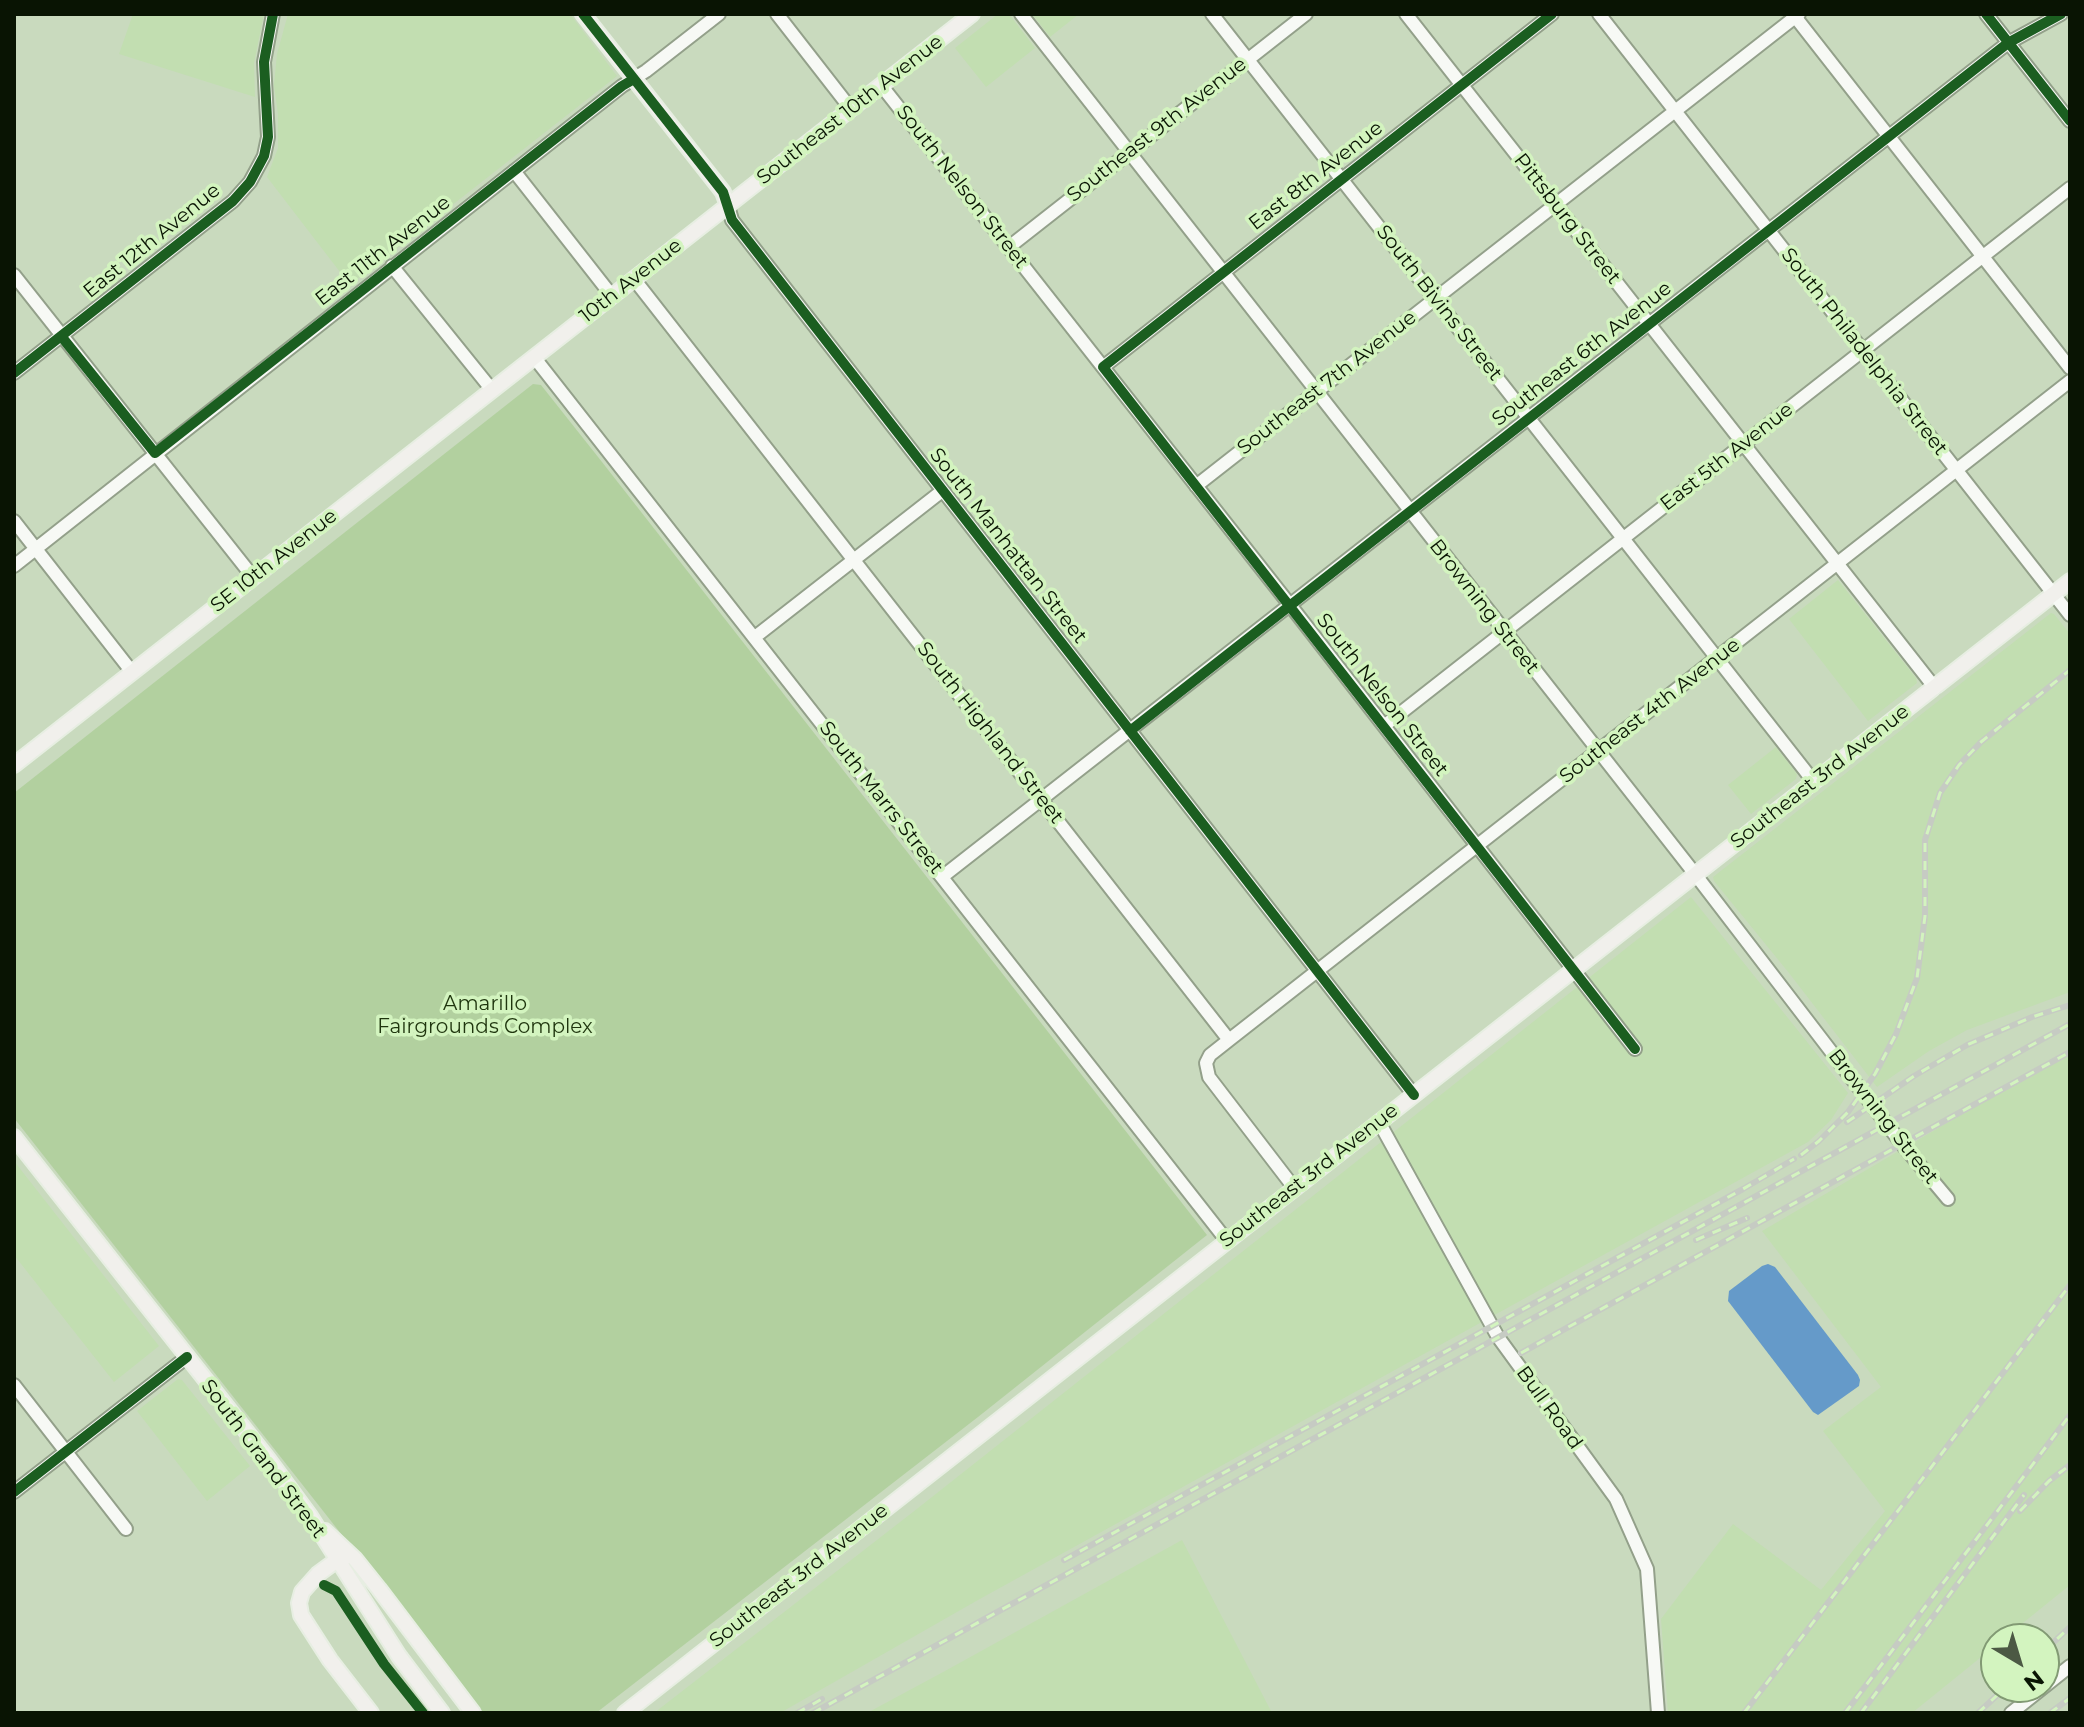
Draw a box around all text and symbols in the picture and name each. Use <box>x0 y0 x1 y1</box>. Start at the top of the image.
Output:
street label: Southeast 10th Avenue <box>752 30 948 190</box>
street label: Southeast 9th Avenue <box>1062 52 1252 208</box>
street label: South Nelson Street <box>891 101 1033 273</box>
street label: East 8th Avenue <box>1244 116 1388 236</box>
street label: Pittsburg Street <box>1508 149 1626 289</box>
street label: East 12th Avenue <box>79 178 225 304</box>
street label: East 11th Avenue <box>311 191 455 311</box>
street label: South Bivins Street <box>1371 220 1507 386</box>
street label: 10th Avenue <box>575 234 687 328</box>
street label: South Philadelphia Street <box>1776 244 1952 460</box>
street label: Southeast 6th Avenue <box>1487 276 1677 432</box>
street label: Southeast 7th Avenue <box>1233 306 1421 460</box>
street label: East 5th Avenue <box>1656 398 1798 516</box>
street label: South Manhattan Street <box>924 443 1092 649</box>
street label: SE 10th Avenue <box>206 504 342 618</box>
street label: Browning Street <box>1424 535 1544 679</box>
street label: South Nelson Street <box>1311 609 1453 781</box>
street label: Southeast 4th Avenue <box>1555 633 1745 789</box>
street label: South Highland Street <box>912 637 1068 829</box>
street label: Southeast 3rd Avenue <box>1726 700 1914 854</box>
street label: South Marrs Street <box>814 717 948 879</box>
park label: Amarillo Fairgrounds Complex <box>377 992 593 1039</box>
street label: Browning Street <box>1823 1045 1943 1189</box>
street label: Southeast 3rd Avenue <box>1215 1099 1403 1253</box>
street label: Bull Road <box>1511 1362 1587 1454</box>
street label: South Grand Street <box>196 1375 330 1543</box>
street label: Southeast 3rd Avenue <box>705 1499 893 1653</box>
north arrow <box>1980 1623 2060 1703</box>
text: N <box>2019 1665 2049 1697</box>

